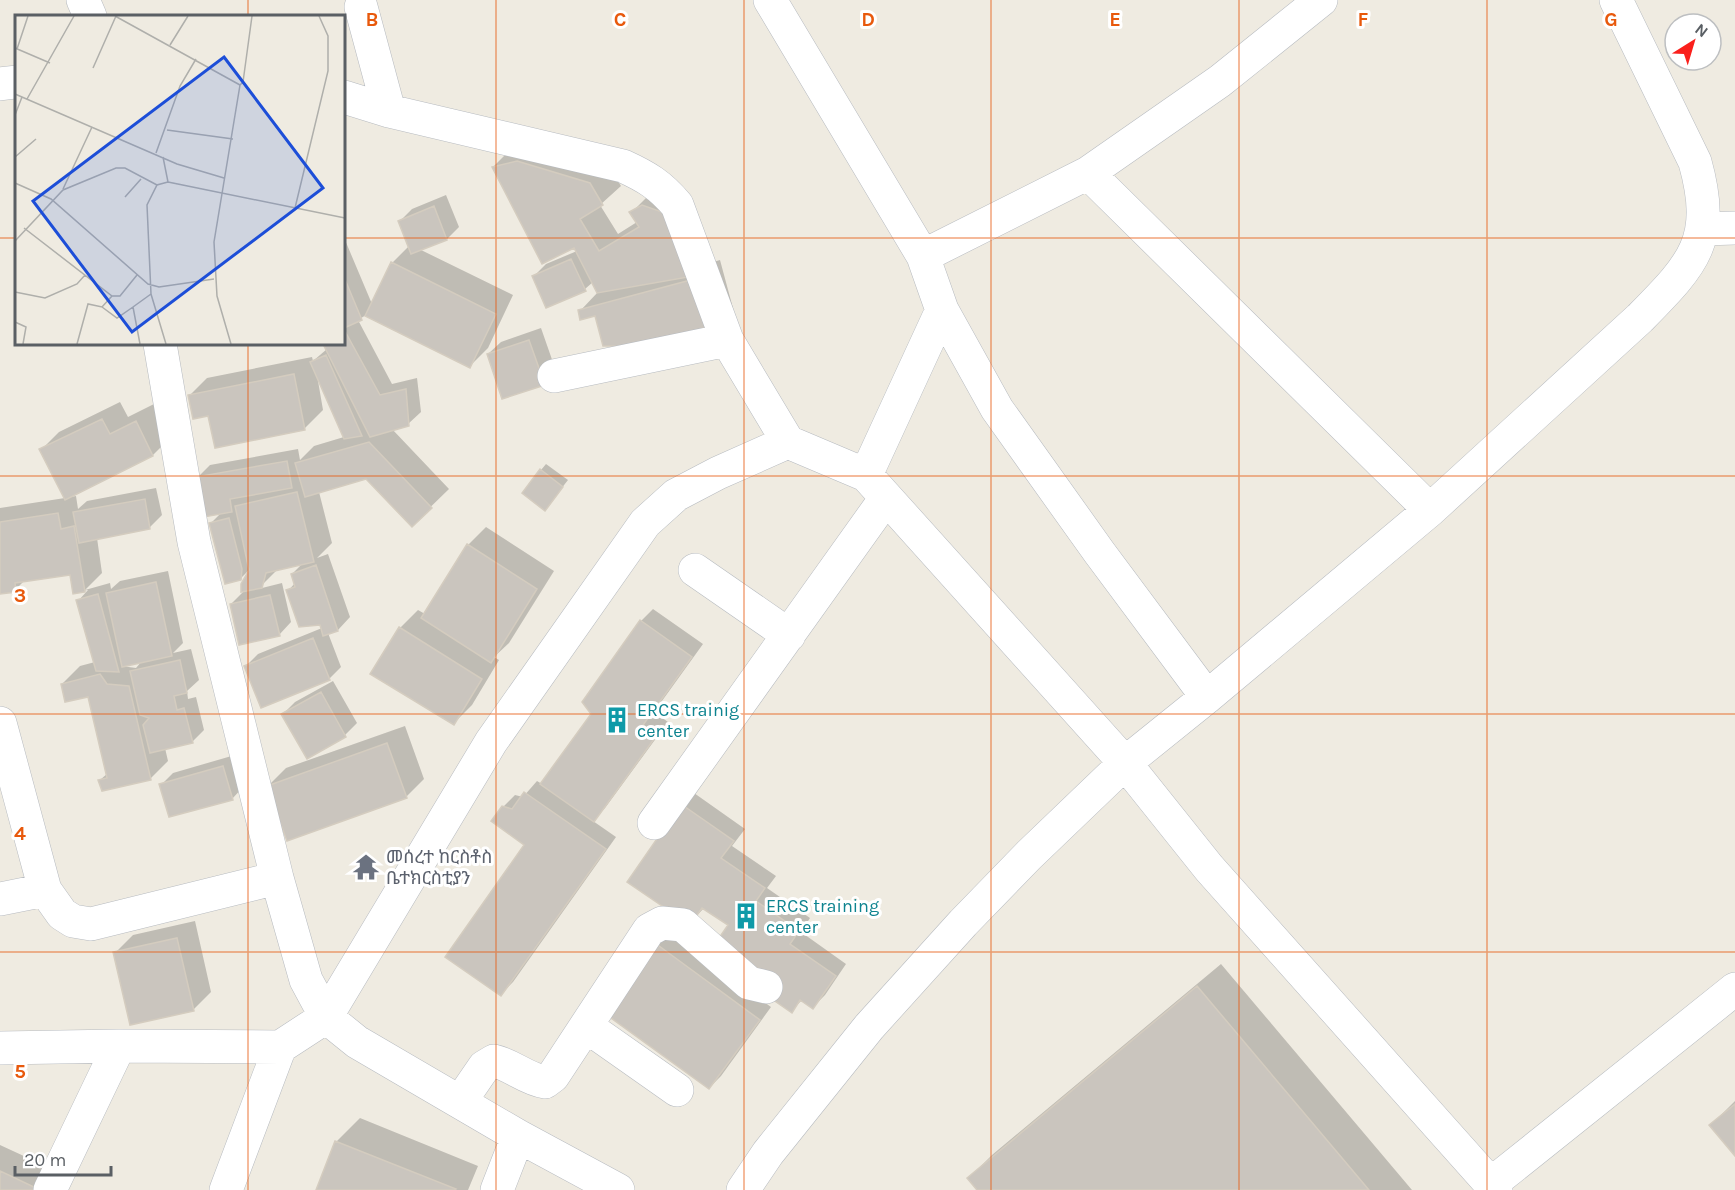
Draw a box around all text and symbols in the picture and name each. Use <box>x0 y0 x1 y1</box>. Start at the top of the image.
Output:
text: B <box>366 8 378 31</box>
text: C <box>614 8 626 31</box>
text: D <box>861 8 875 31</box>
text: E <box>1109 8 1121 31</box>
text: F <box>1358 8 1369 31</box>
text: G <box>1604 8 1618 31</box>
north arrow <box>1663 12 1723 72</box>
inset map <box>15 15 345 345</box>
text: N <box>1691 19 1712 41</box>
text: 3 <box>14 584 26 607</box>
place label: ERCS trainig center <box>637 699 739 742</box>
building icon: ERCS trainig center <box>602 705 632 735</box>
text: 4 <box>14 822 26 845</box>
place label: መሰረተ ከርስቶስ ቤተክርስቲያን <box>386 846 492 889</box>
temple icon: መሰረተ ከርስቶስ ቤተክርስቲያን <box>351 852 381 882</box>
place label: ERCS training center <box>766 895 879 938</box>
building icon: ERCS training center <box>731 901 761 931</box>
text: 5 <box>14 1060 26 1083</box>
scale bar <box>15 1139 111 1177</box>
text: 20 m <box>24 1149 66 1171</box>

